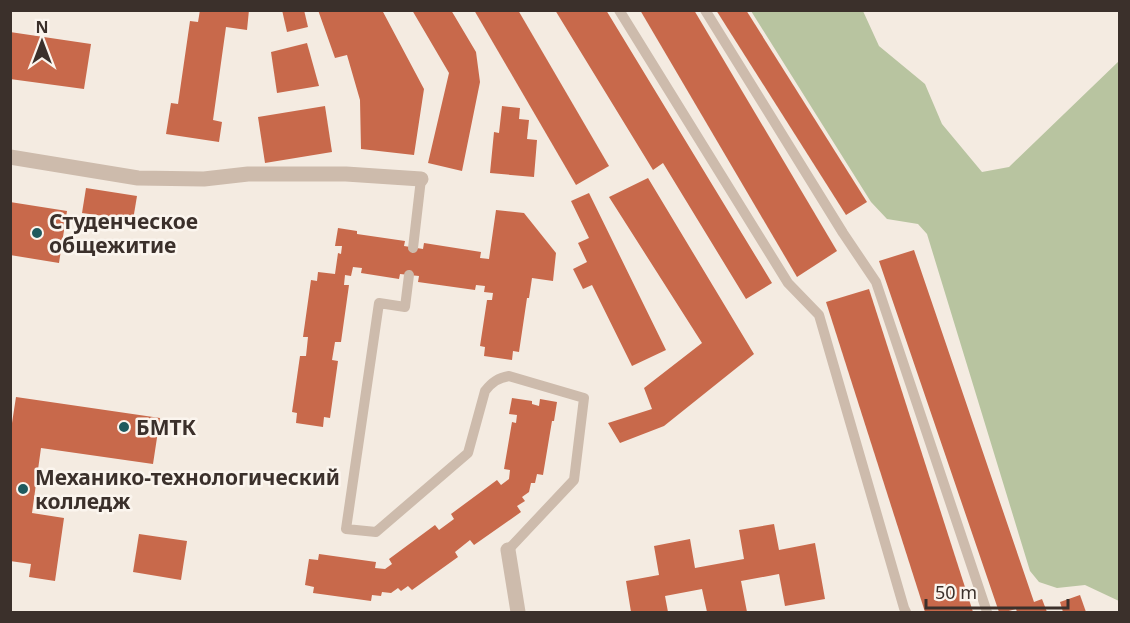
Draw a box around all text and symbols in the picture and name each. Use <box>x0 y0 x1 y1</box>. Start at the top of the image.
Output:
north arrow <box>12 12 72 72</box>
text: N <box>35 16 49 38</box>
place label: Студенческое общежитие <box>49 207 198 259</box>
marker: Студенческое общежитие <box>30 226 44 240</box>
place label: БМТК <box>136 413 197 441</box>
marker: БМТК <box>117 420 131 434</box>
place label: Механико-технологический колледж <box>35 463 340 515</box>
marker: Механико-технологический колледж <box>16 482 30 496</box>
scale bar <box>926 572 1068 610</box>
text: 50 m <box>935 580 977 604</box>

